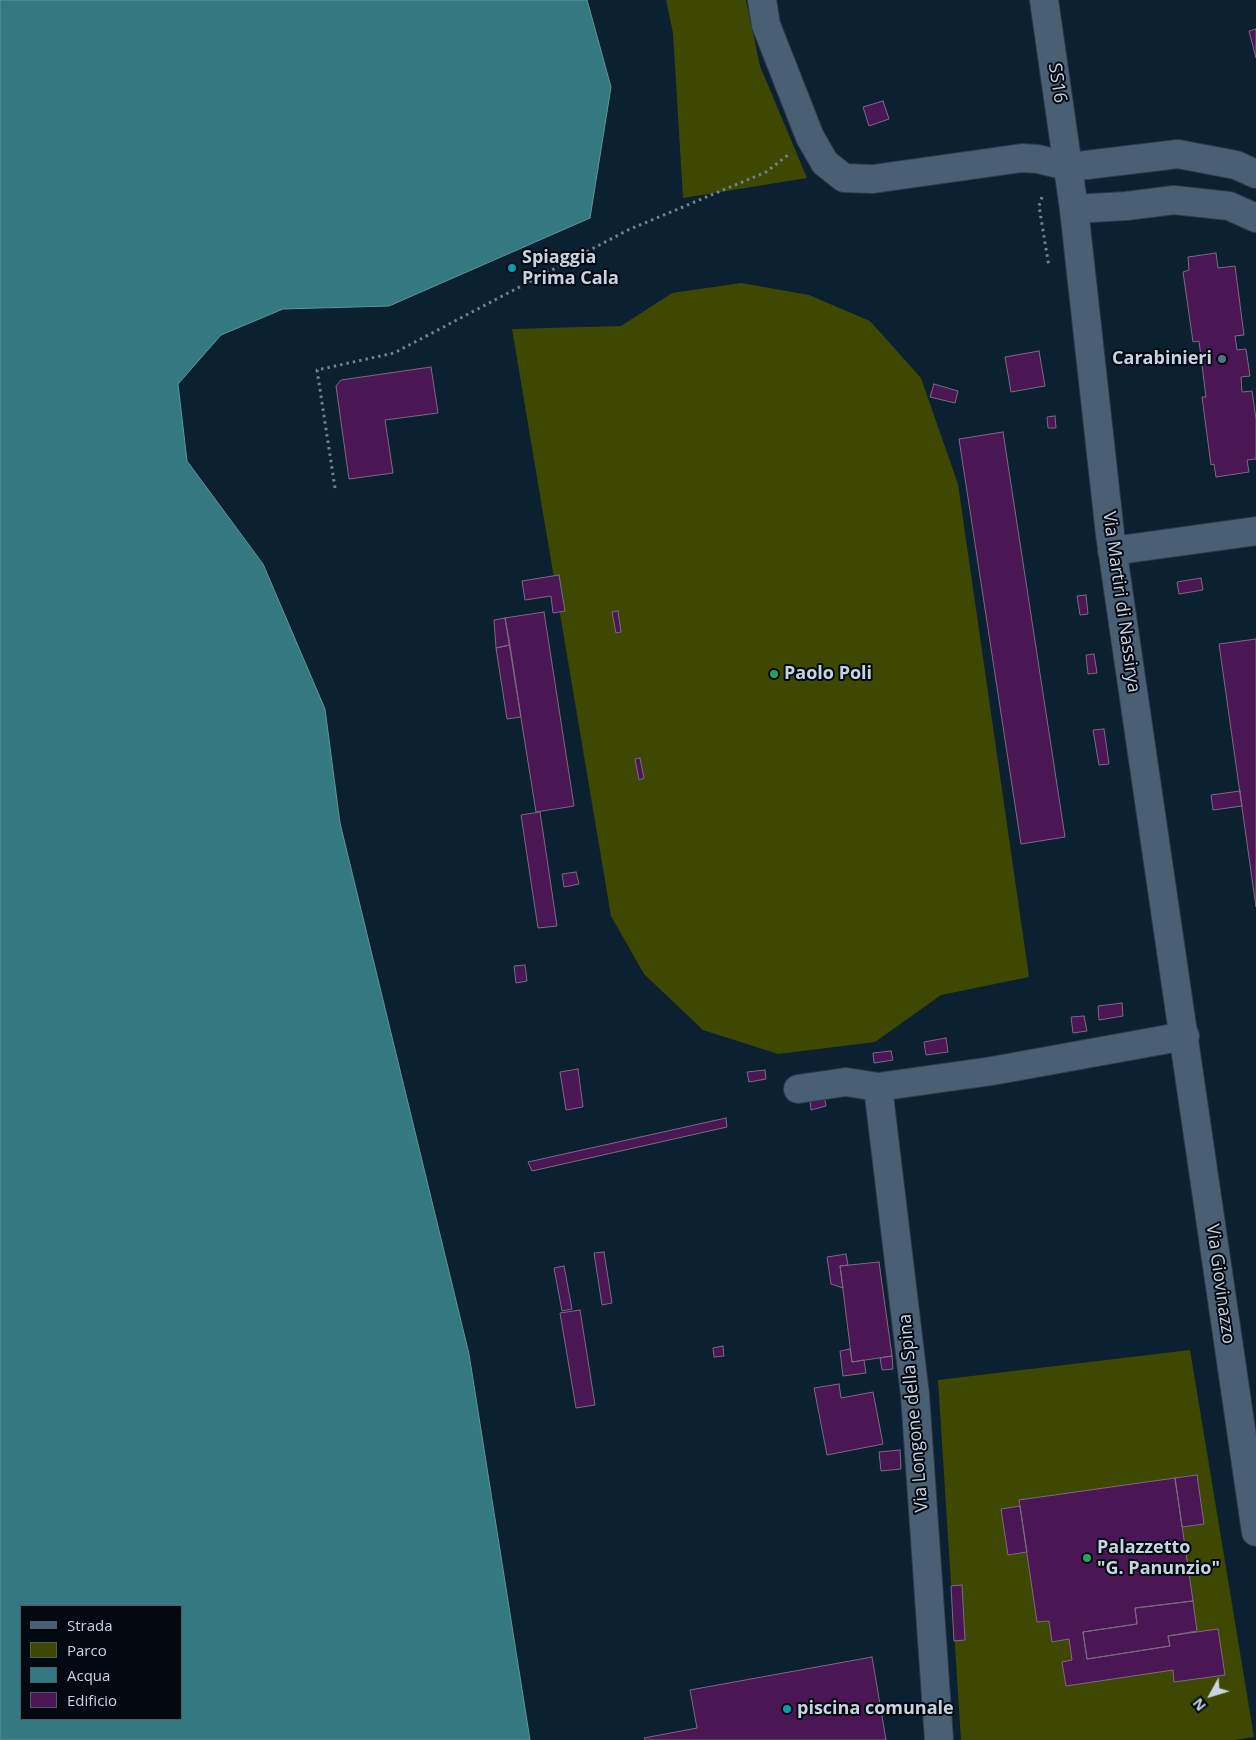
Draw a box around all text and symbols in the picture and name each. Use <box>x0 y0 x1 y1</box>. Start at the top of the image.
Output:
street label: SS16 <box>1043 61 1071 105</box>
place label: Spiaggia Prima Cala <box>522 247 619 290</box>
marker: Spiaggia Prima Cala <box>506 262 518 274</box>
place label: Carabinieri <box>1112 348 1212 370</box>
marker: Carabinieri <box>1216 353 1228 365</box>
street label: Via Martiri di Nassirya <box>1098 510 1144 694</box>
place label: Paolo Poli <box>784 663 872 685</box>
marker: Paolo Poli <box>768 668 780 680</box>
street label: Via Giovinazzo <box>1201 1223 1239 1345</box>
street label: Via Longone della Spina <box>895 1313 933 1513</box>
place label: Palazzetto "G. Panunzio" <box>1097 1537 1220 1580</box>
marker: Palazzetto "G. Panunzio" <box>1081 1552 1093 1564</box>
legend <box>20 1605 182 1720</box>
text: Strada <box>67 1615 113 1635</box>
text: Parco <box>67 1640 107 1660</box>
text: Acqua <box>67 1665 110 1685</box>
north arrow <box>1186 1670 1236 1720</box>
text: Edificio <box>67 1690 117 1710</box>
text: N <box>1188 1694 1210 1715</box>
place label: piscina comunale <box>797 1698 954 1720</box>
marker: piscina comunale <box>781 1703 793 1715</box>

